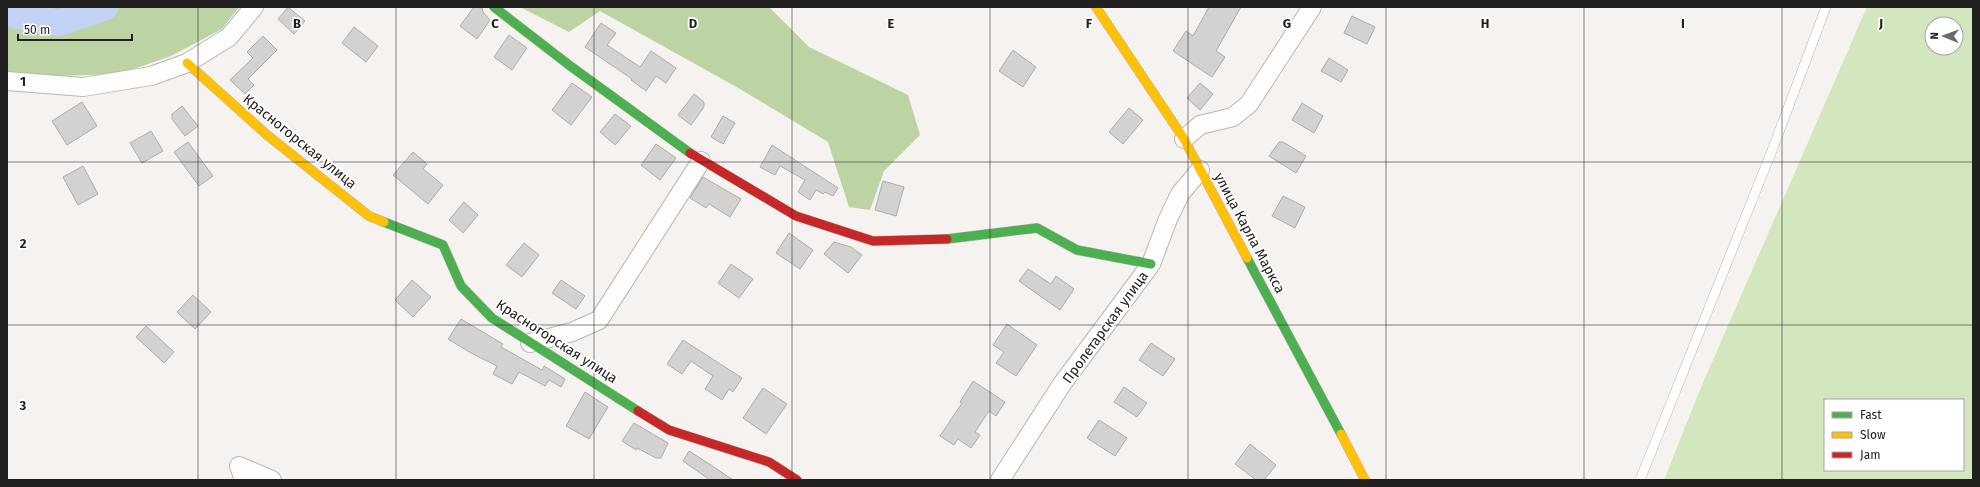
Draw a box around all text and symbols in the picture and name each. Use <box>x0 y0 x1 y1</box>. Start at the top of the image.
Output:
scale bar <box>18 16 132 42</box>
text: B <box>293 16 301 31</box>
text: C <box>491 16 499 31</box>
text: D <box>689 16 698 31</box>
text: E <box>888 16 895 31</box>
text: F <box>1086 16 1093 31</box>
text: G <box>1283 16 1291 31</box>
text: H <box>1481 16 1489 31</box>
text: I <box>1681 16 1685 31</box>
text: J <box>1878 16 1883 31</box>
north arrow <box>1924 16 1964 56</box>
text: 50 m <box>24 23 50 37</box>
text: N <box>1928 32 1941 40</box>
text: 1 <box>20 74 26 89</box>
street label: Красногорская улица <box>239 90 360 192</box>
street label: улица Карла Маркса <box>1211 170 1289 296</box>
text: 2 <box>20 236 27 251</box>
street label: Пролетарская улица <box>1059 268 1152 387</box>
street label: Красногорская улица <box>493 296 621 387</box>
text: 3 <box>19 398 27 413</box>
legend <box>1824 399 1964 471</box>
text: Fast <box>1860 408 1882 422</box>
text: Slow <box>1860 428 1886 442</box>
text: Jam <box>1860 448 1880 462</box>

